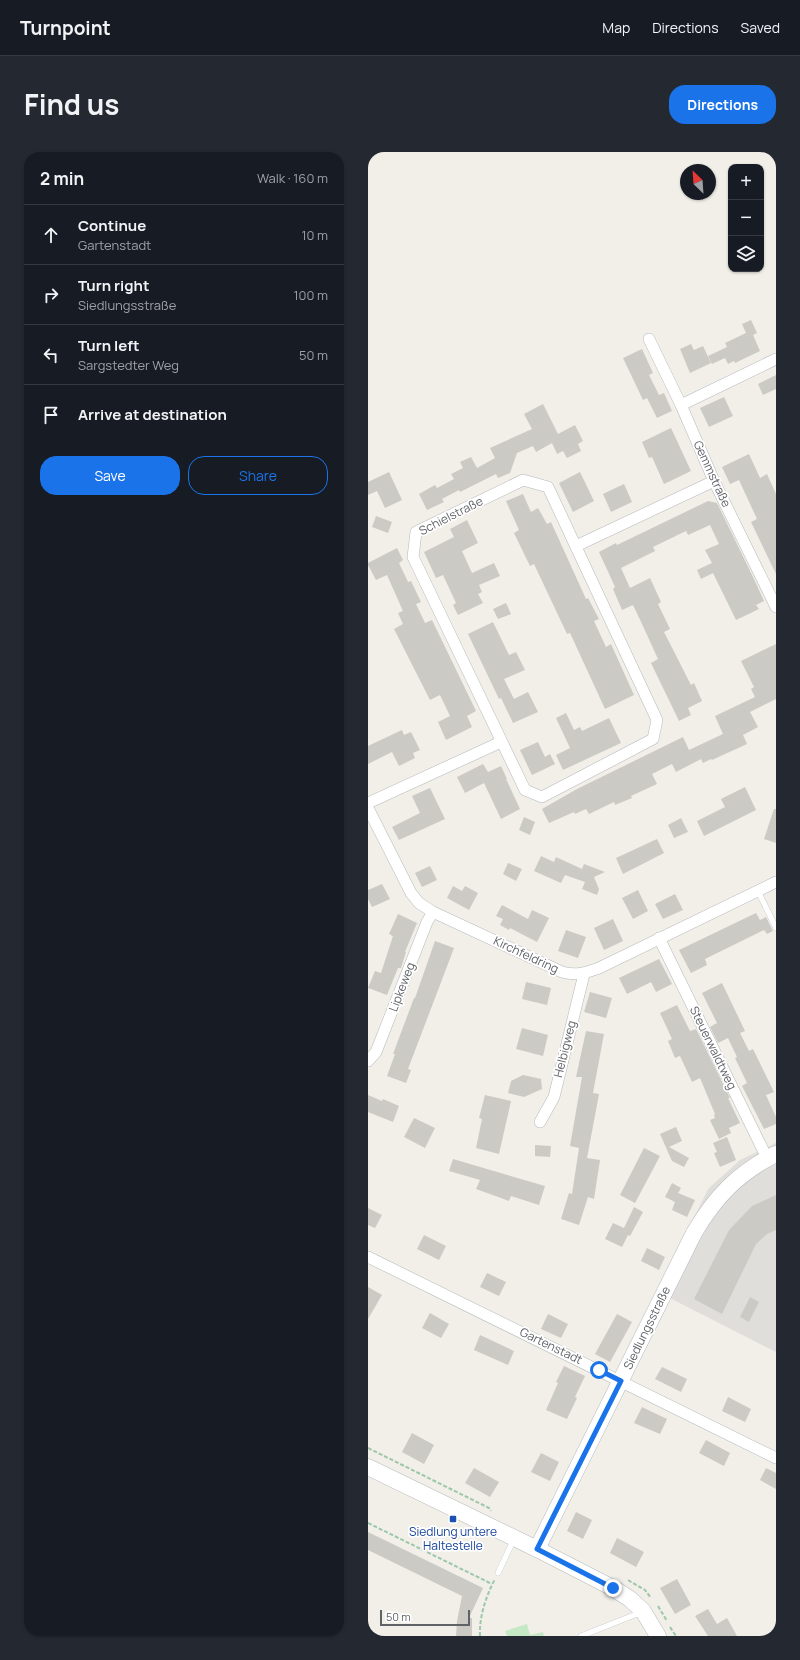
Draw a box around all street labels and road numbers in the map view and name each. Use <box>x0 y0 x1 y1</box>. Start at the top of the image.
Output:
street label: Gemmstraße <box>690 438 735 510</box>
street label: Schielstraße <box>416 492 486 539</box>
street label: Kirchfeldring <box>491 932 562 977</box>
street label: Lipkeweg <box>384 960 419 1014</box>
street label: Steuerwaldtweg <box>686 1003 741 1092</box>
street label: Helbigweg <box>549 1019 580 1079</box>
street label: Siedlungsstraße <box>619 1283 674 1372</box>
street label: Gartenstadt <box>517 1323 586 1368</box>

